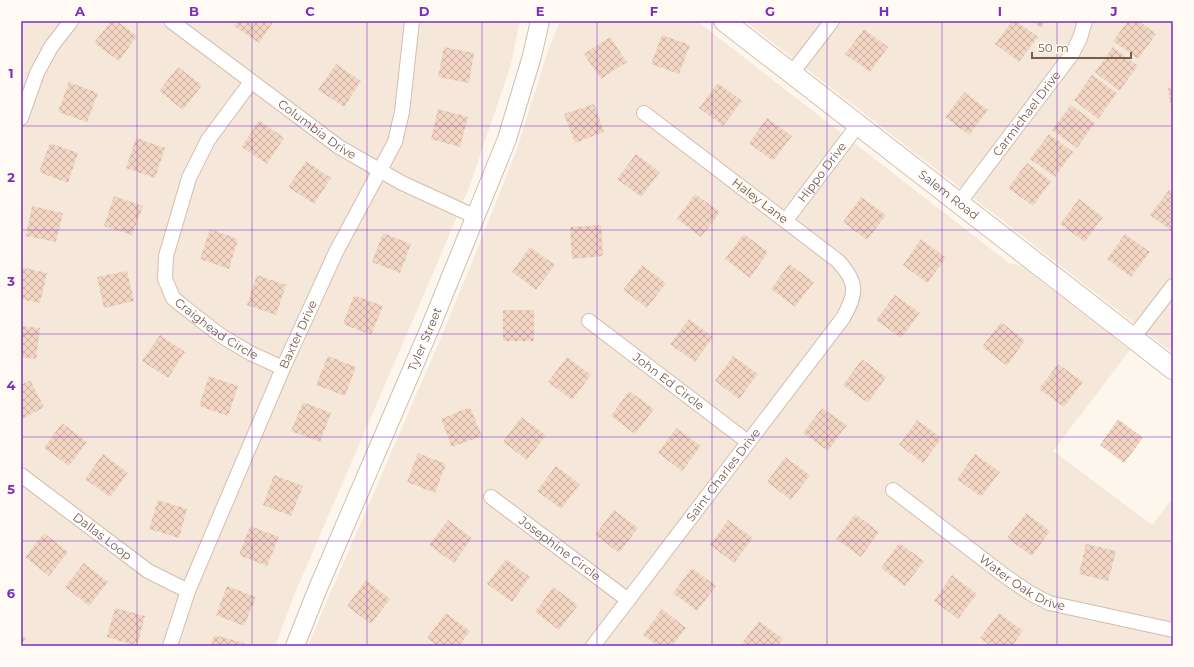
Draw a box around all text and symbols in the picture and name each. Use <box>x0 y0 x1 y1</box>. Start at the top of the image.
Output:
text: A <box>74 3 86 19</box>
text: B <box>189 3 199 19</box>
text: C <box>305 3 315 19</box>
text: D <box>419 3 430 19</box>
text: E <box>536 3 545 19</box>
text: F <box>650 3 658 19</box>
text: G <box>765 3 775 19</box>
text: H <box>879 3 889 19</box>
text: I <box>998 3 1002 19</box>
text: J <box>1109 3 1118 19</box>
scale bar <box>1032 34 1131 60</box>
text: 50 m <box>1038 40 1069 55</box>
text: 1 <box>8 65 14 81</box>
street label: Carmichael Drive <box>989 68 1063 159</box>
street label: Columbia Drive <box>275 96 359 162</box>
street label: Hippo Drive <box>794 139 849 205</box>
street label: Salem Road <box>916 167 982 223</box>
text: 2 <box>7 169 15 185</box>
street label: Haley Lane <box>729 175 791 227</box>
text: 3 <box>6 273 15 289</box>
street label: Craighead Circle <box>172 294 260 363</box>
street label: Baxter Drive <box>276 298 320 371</box>
street label: Tyler Street <box>404 305 445 374</box>
street label: John Ed Circle <box>629 349 708 413</box>
text: 4 <box>7 377 16 393</box>
street label: Saint Charles Drive <box>683 425 763 524</box>
text: 5 <box>7 481 15 497</box>
street label: Dallas Loop <box>70 509 135 563</box>
street label: Josephine Circle <box>515 512 604 584</box>
street label: Water Oak Drive <box>977 551 1067 613</box>
text: 6 <box>7 585 16 601</box>

